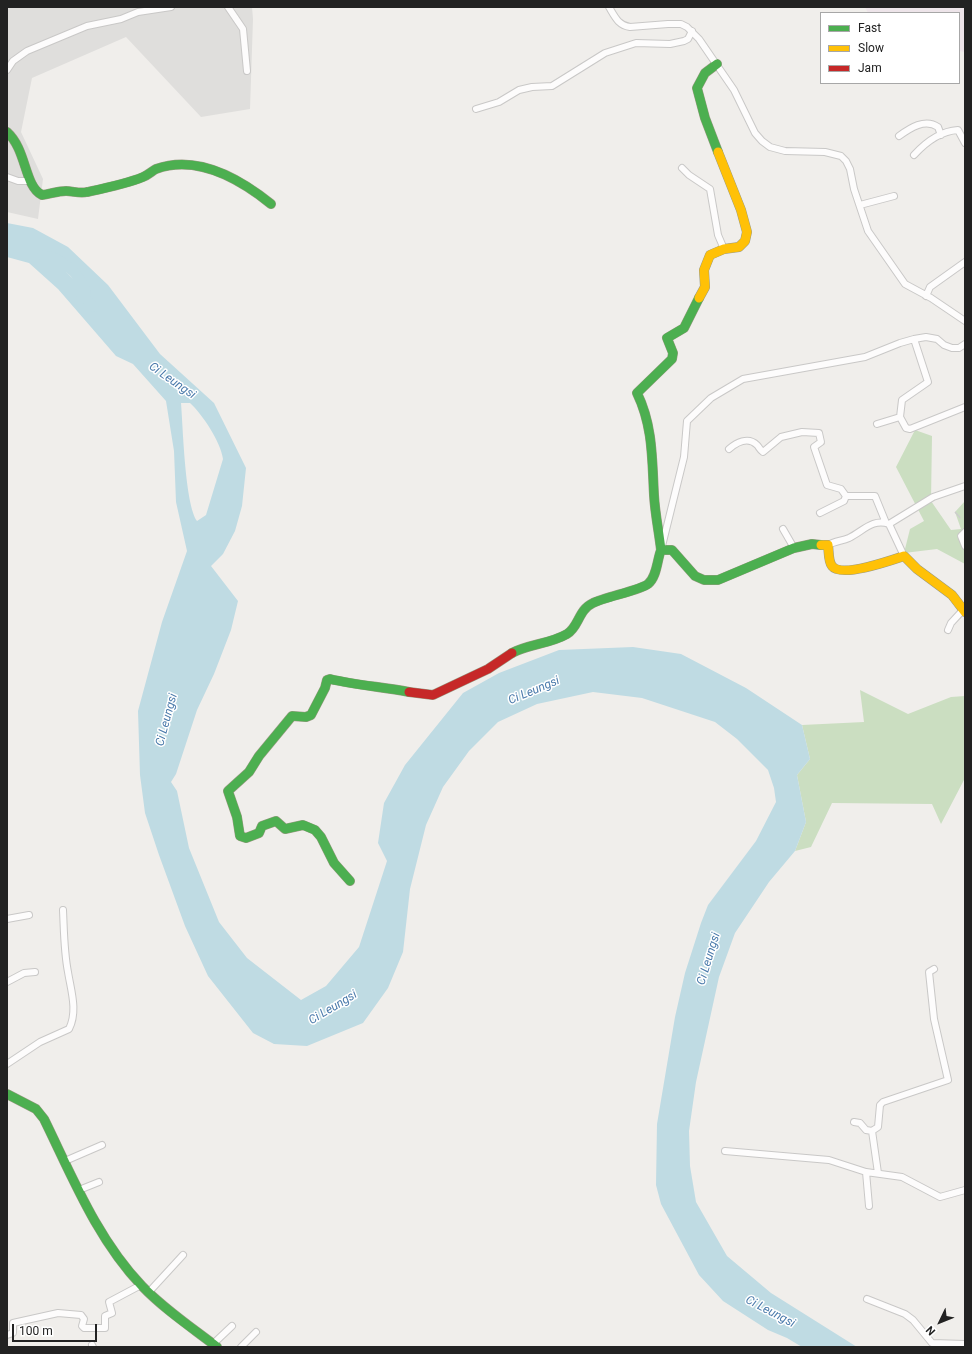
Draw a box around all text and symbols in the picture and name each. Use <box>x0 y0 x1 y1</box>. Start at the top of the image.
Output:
legend <box>820 12 960 84</box>
text: Fast <box>858 21 881 35</box>
text: Slow <box>858 41 884 55</box>
text: Jam <box>858 61 882 75</box>
water label: Ci Leungsi <box>146 360 198 402</box>
water label: Ci Leungsi <box>506 674 562 708</box>
water label: Ci Leungsi <box>153 692 181 748</box>
water label: Ci Leungsi <box>694 931 724 987</box>
water label: Ci Leungsi <box>306 988 360 1028</box>
water label: Ci Leungsi <box>743 1293 797 1331</box>
north arrow <box>920 1302 960 1342</box>
scale bar <box>14 1316 99 1342</box>
text: N <box>923 1323 938 1338</box>
text: 100 m <box>19 1324 53 1338</box>

